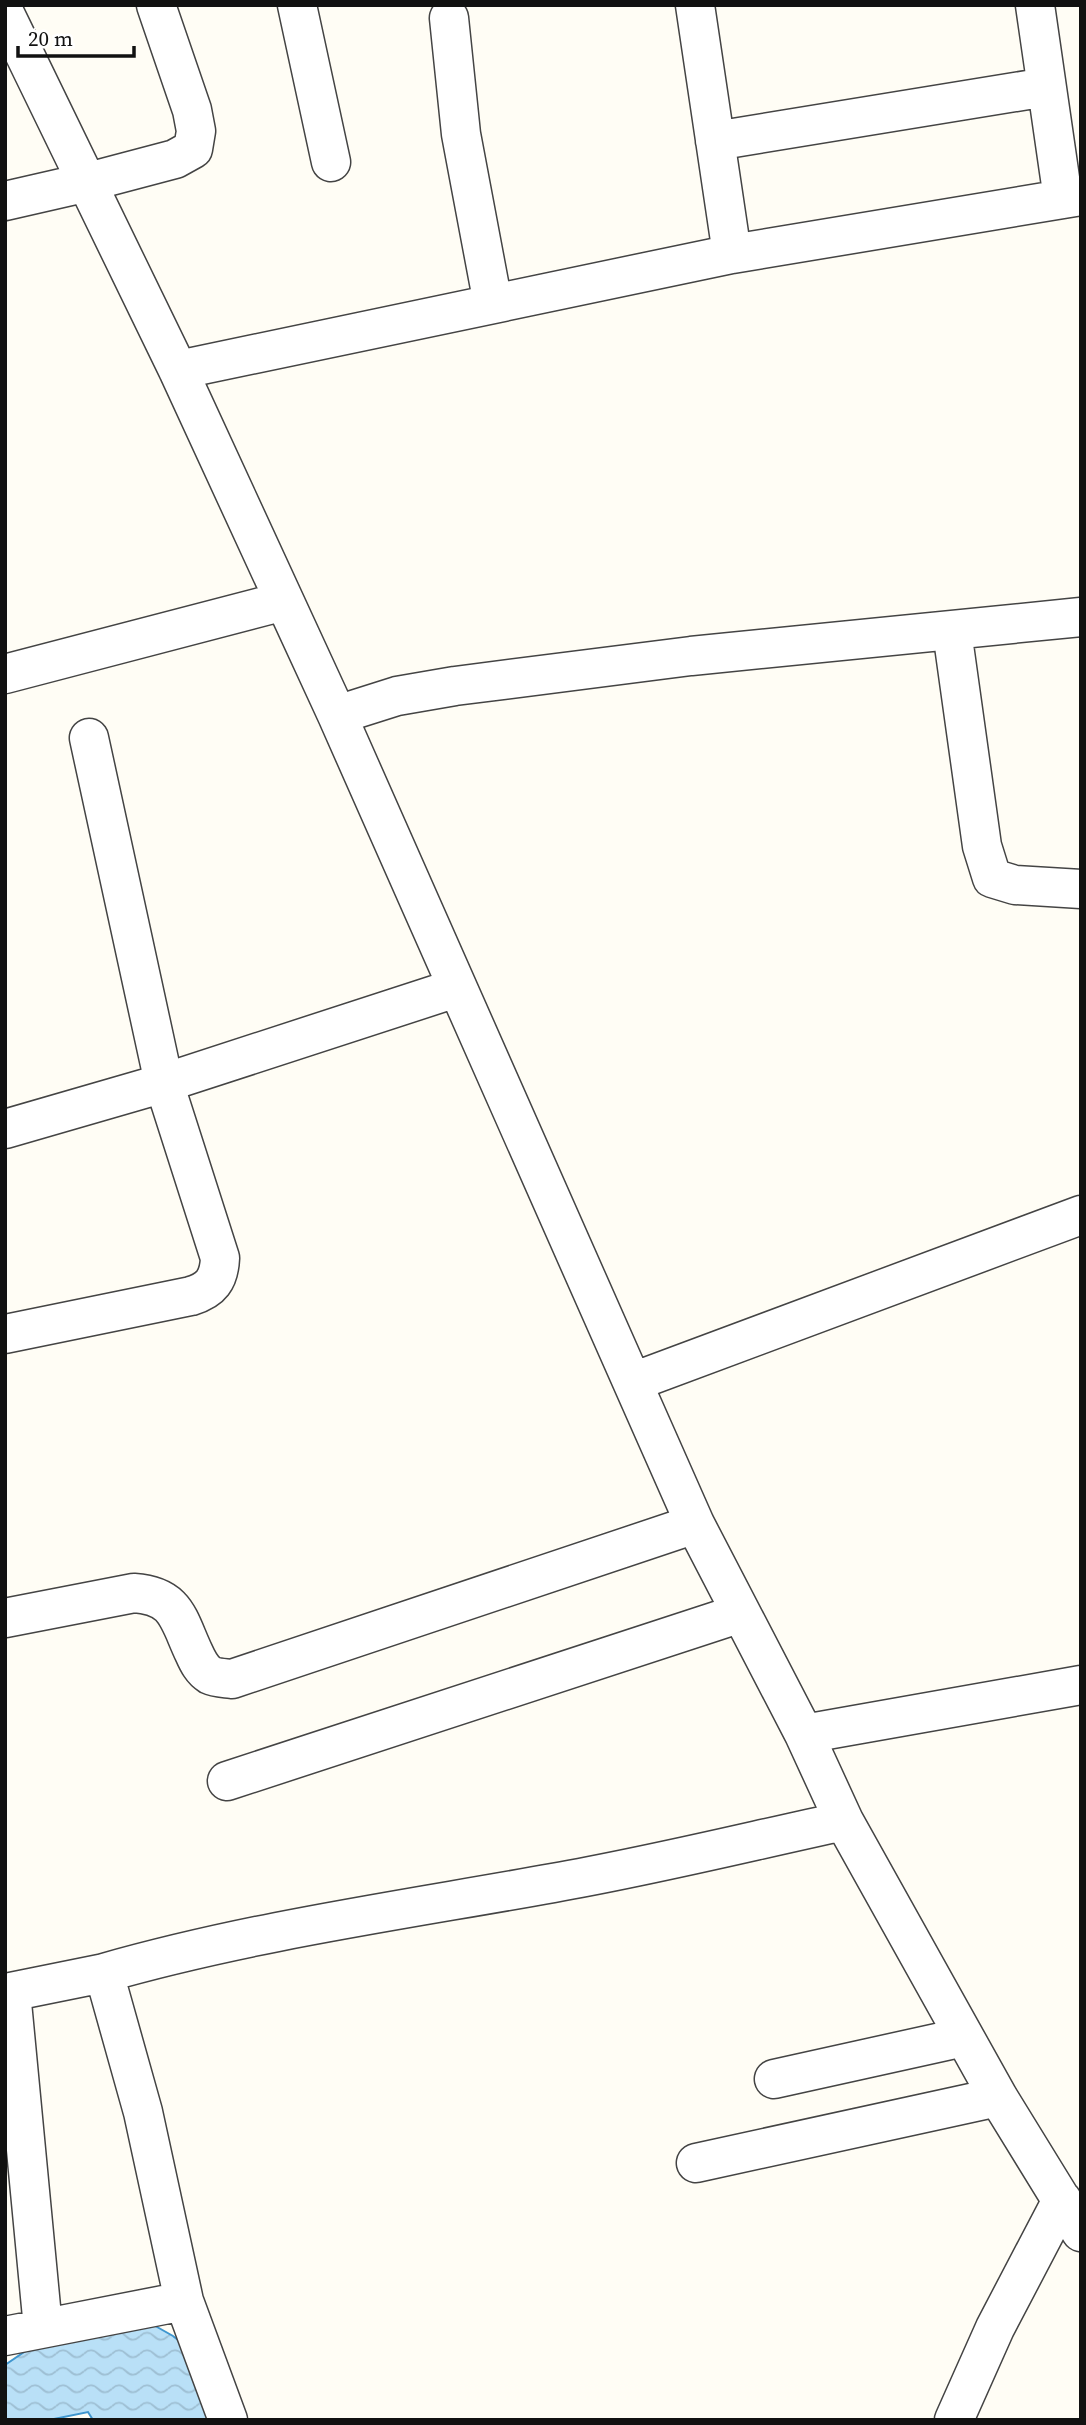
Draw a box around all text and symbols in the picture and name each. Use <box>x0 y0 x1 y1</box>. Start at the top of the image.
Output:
scale bar <box>18 14 133 58</box>
text: 20 m <box>28 24 73 53</box>

